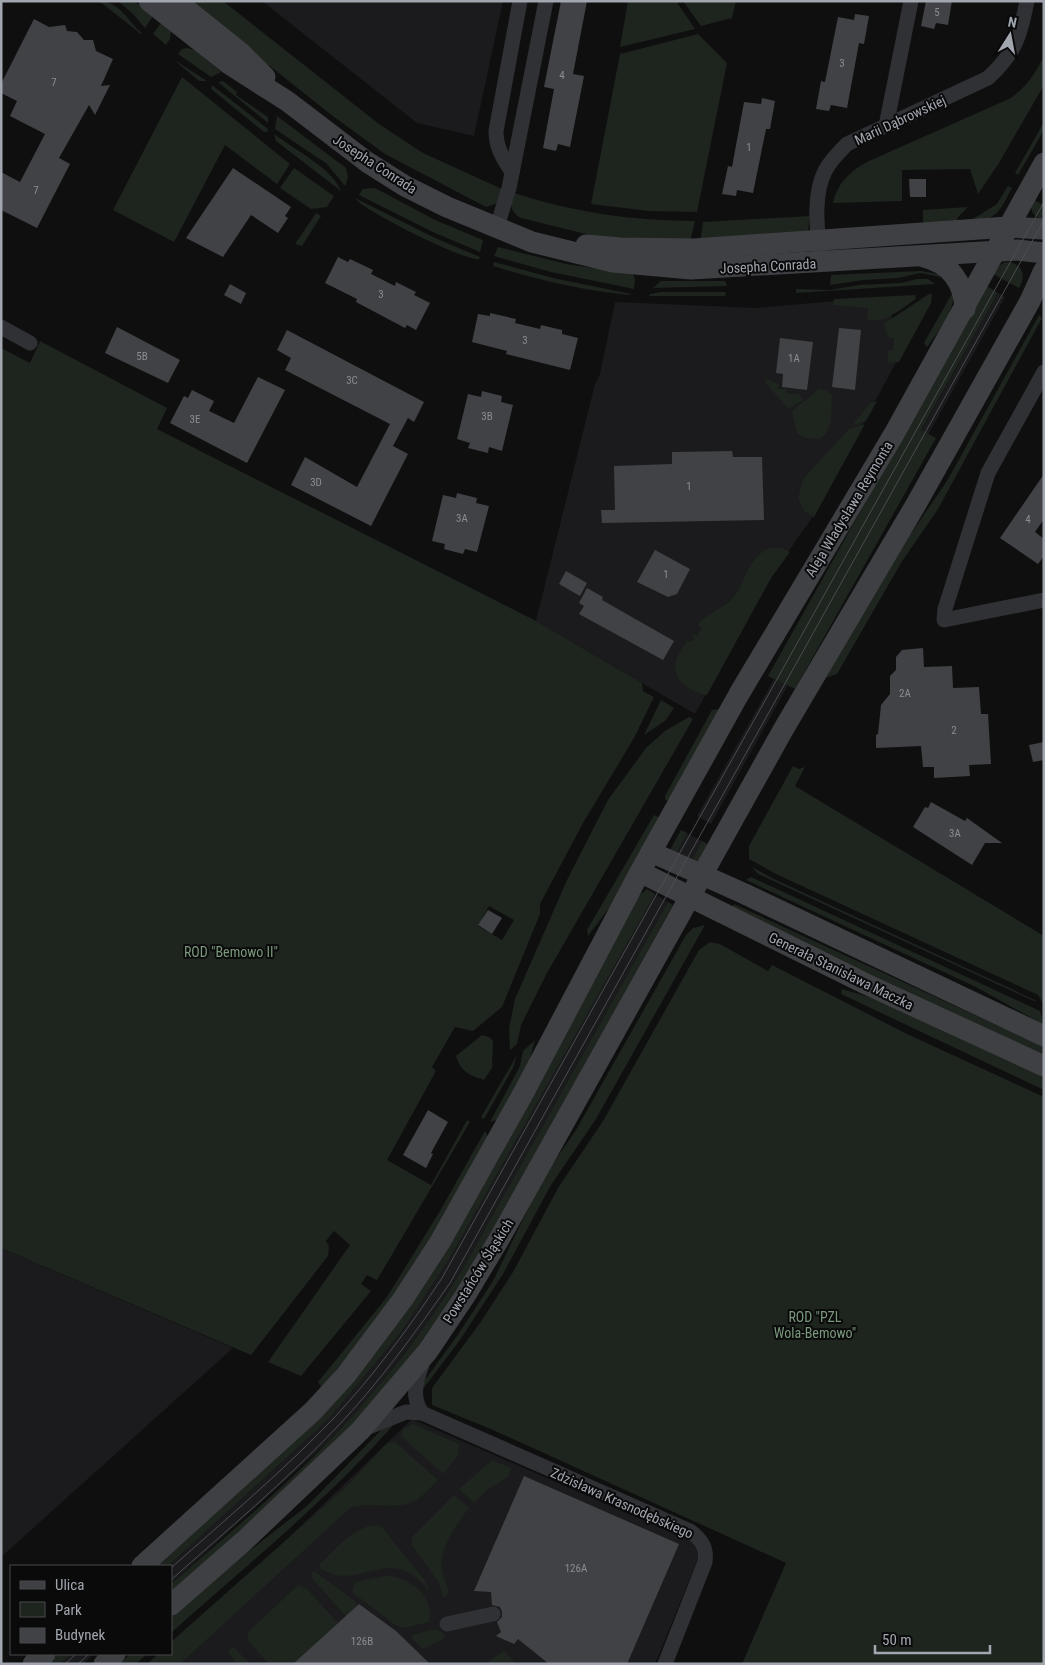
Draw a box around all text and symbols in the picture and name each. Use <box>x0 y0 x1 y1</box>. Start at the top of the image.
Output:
house number: 5 <box>934 6 940 19</box>
north arrow <box>985 10 1035 60</box>
text: N <box>1007 14 1018 31</box>
house number: 3 <box>839 57 845 70</box>
house number: 4 <box>559 69 565 82</box>
house number: 7 <box>51 76 57 89</box>
street label: Marii Dąbrowskiej <box>852 92 948 148</box>
street label: Josepha Conrada <box>330 131 420 197</box>
house number: 1 <box>746 141 752 154</box>
house number: 7 <box>33 184 39 197</box>
street label: Josepha Conrada <box>719 255 817 277</box>
house number: 3 <box>378 288 384 301</box>
house number: 3 <box>522 334 528 347</box>
house number: 5B <box>136 350 148 363</box>
house number: 1A <box>788 352 801 365</box>
house number: 3C <box>346 374 358 387</box>
house number: 3B <box>481 410 493 423</box>
house number: 3E <box>190 413 201 426</box>
street label: Aleja Władysława Reymonta <box>802 438 896 580</box>
house number: 3D <box>310 476 322 489</box>
house number: 1 <box>686 480 692 493</box>
house number: 3A <box>456 512 469 525</box>
house number: 4 <box>1025 513 1031 526</box>
house number: 1 <box>663 568 669 581</box>
house number: 2A <box>899 687 912 700</box>
house number: 2 <box>951 724 957 737</box>
house number: 3A <box>949 827 962 840</box>
street label: Generała Stanisława Maczka <box>766 929 916 1013</box>
park label: ROD "Bemowo II" <box>184 944 278 960</box>
street label: Powstańców Śląskich <box>439 1215 517 1326</box>
park label: ROD "PZL Wola-Bemowo" <box>774 1309 856 1341</box>
street label: Zdzisława Krasnodębskiego <box>548 1464 696 1542</box>
house number: 126A <box>565 1562 588 1575</box>
legend <box>10 1565 172 1655</box>
text: Ulica <box>55 1576 84 1594</box>
text: Park <box>55 1601 82 1619</box>
scale bar <box>875 1622 990 1654</box>
text: Budynek <box>55 1626 105 1644</box>
text: 50 m <box>882 1631 912 1649</box>
house number: 126B <box>351 1635 373 1648</box>

